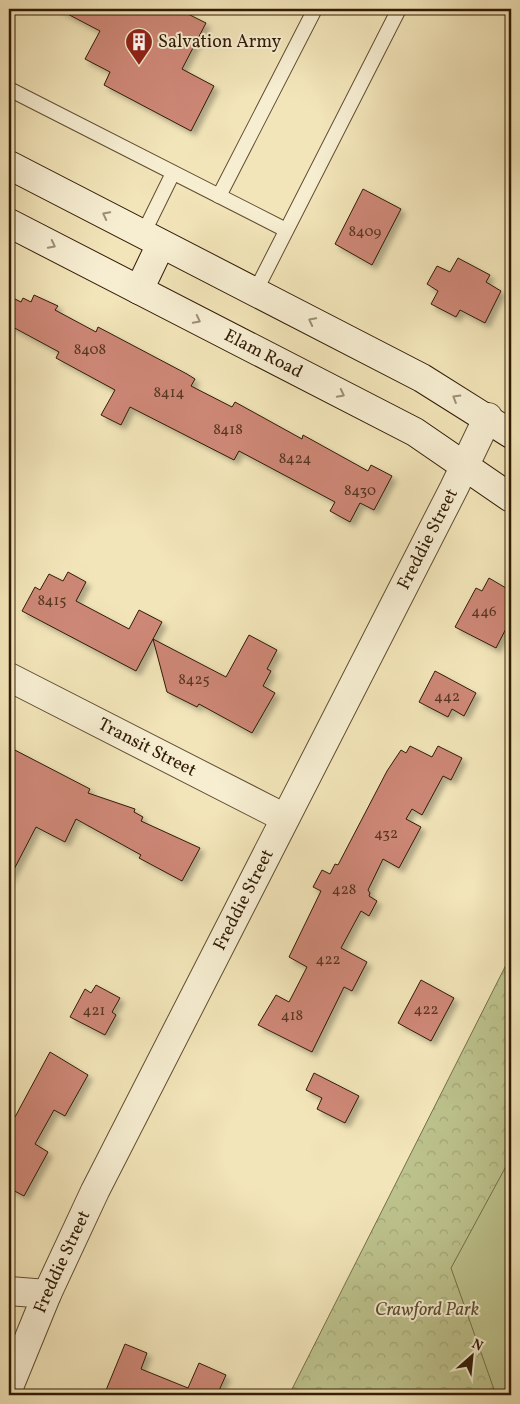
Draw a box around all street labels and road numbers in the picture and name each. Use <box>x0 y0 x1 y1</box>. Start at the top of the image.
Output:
street label: Elam Road <box>220 323 307 385</box>
street label: Freddie Street <box>392 484 464 594</box>
street label: Transit Street <box>94 712 201 783</box>
street label: Freddie Street <box>207 845 280 955</box>
street label: Freddie Street <box>28 1206 97 1317</box>

